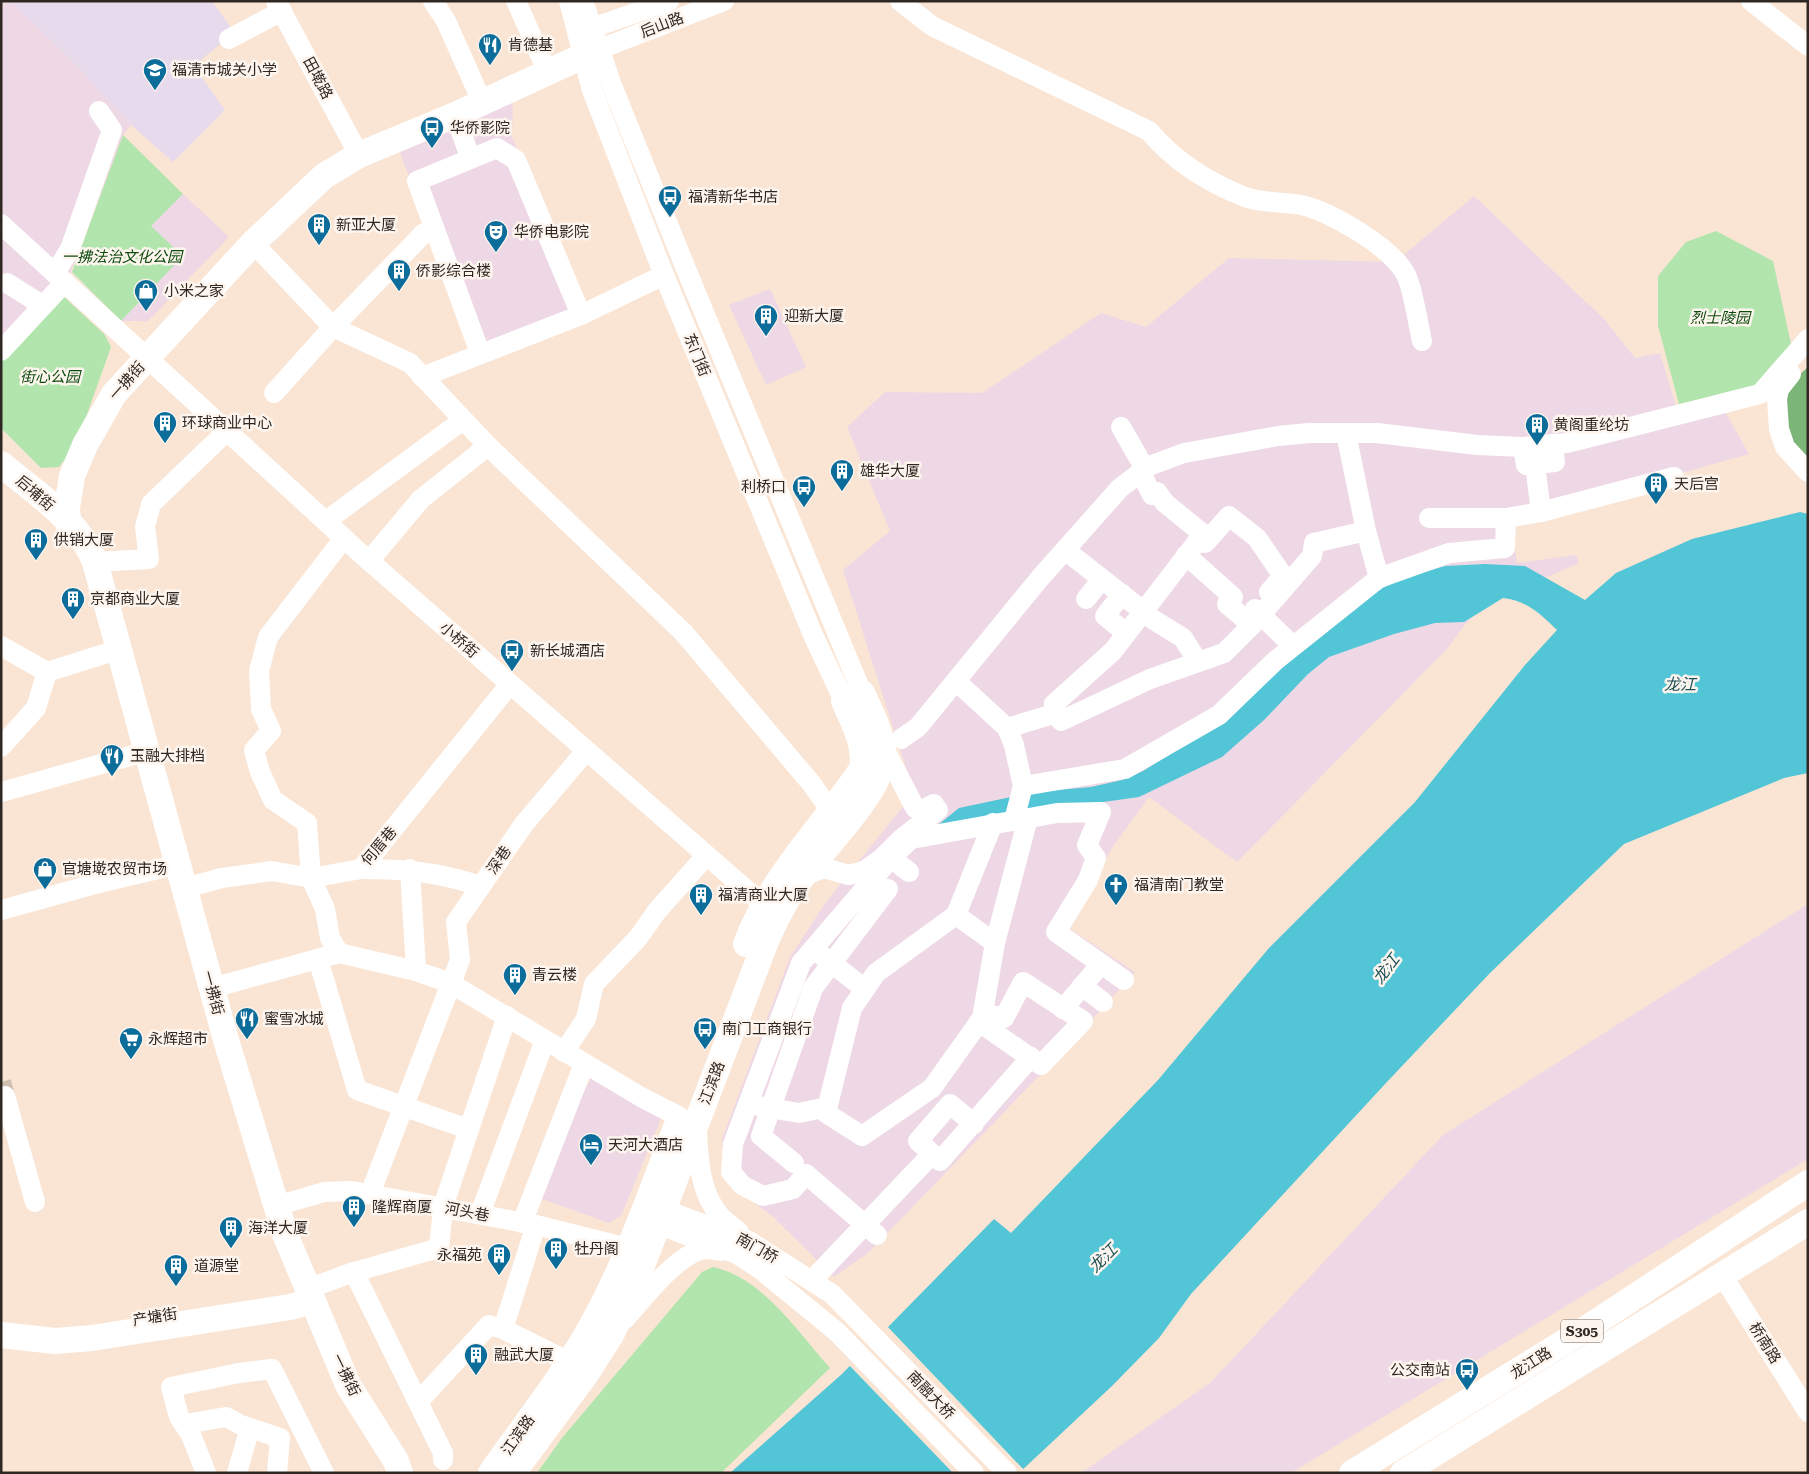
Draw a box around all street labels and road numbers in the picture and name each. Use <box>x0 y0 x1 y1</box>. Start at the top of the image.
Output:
street label: 后山路 <box>638 9 686 41</box>
street label: 田墘路 <box>299 54 337 102</box>
street label: 东门街 <box>680 331 714 379</box>
street label: 一拂街 <box>105 358 149 404</box>
street label: 后埔街 <box>12 471 58 515</box>
street label: 小桥街 <box>436 618 482 662</box>
street label: 何厝巷 <box>358 823 400 869</box>
street label: 深巷 <box>483 843 515 877</box>
street label: 一拂街 <box>198 969 228 1017</box>
street label: 江滨路 <box>696 1059 728 1107</box>
street label: 河头巷 <box>443 1199 491 1225</box>
street label: 南门桥 <box>733 1229 781 1267</box>
street label: 产塘街 <box>131 1305 179 1329</box>
street label: 桥南路 <box>1745 1319 1785 1367</box>
road number: S305 <box>1561 1320 1603 1342</box>
street label: 龙江路 <box>1507 1343 1555 1383</box>
street label: 一拂街 <box>328 1351 364 1399</box>
street label: 南融大桥 <box>904 1367 958 1423</box>
street label: 江滨路 <box>498 1411 538 1459</box>

